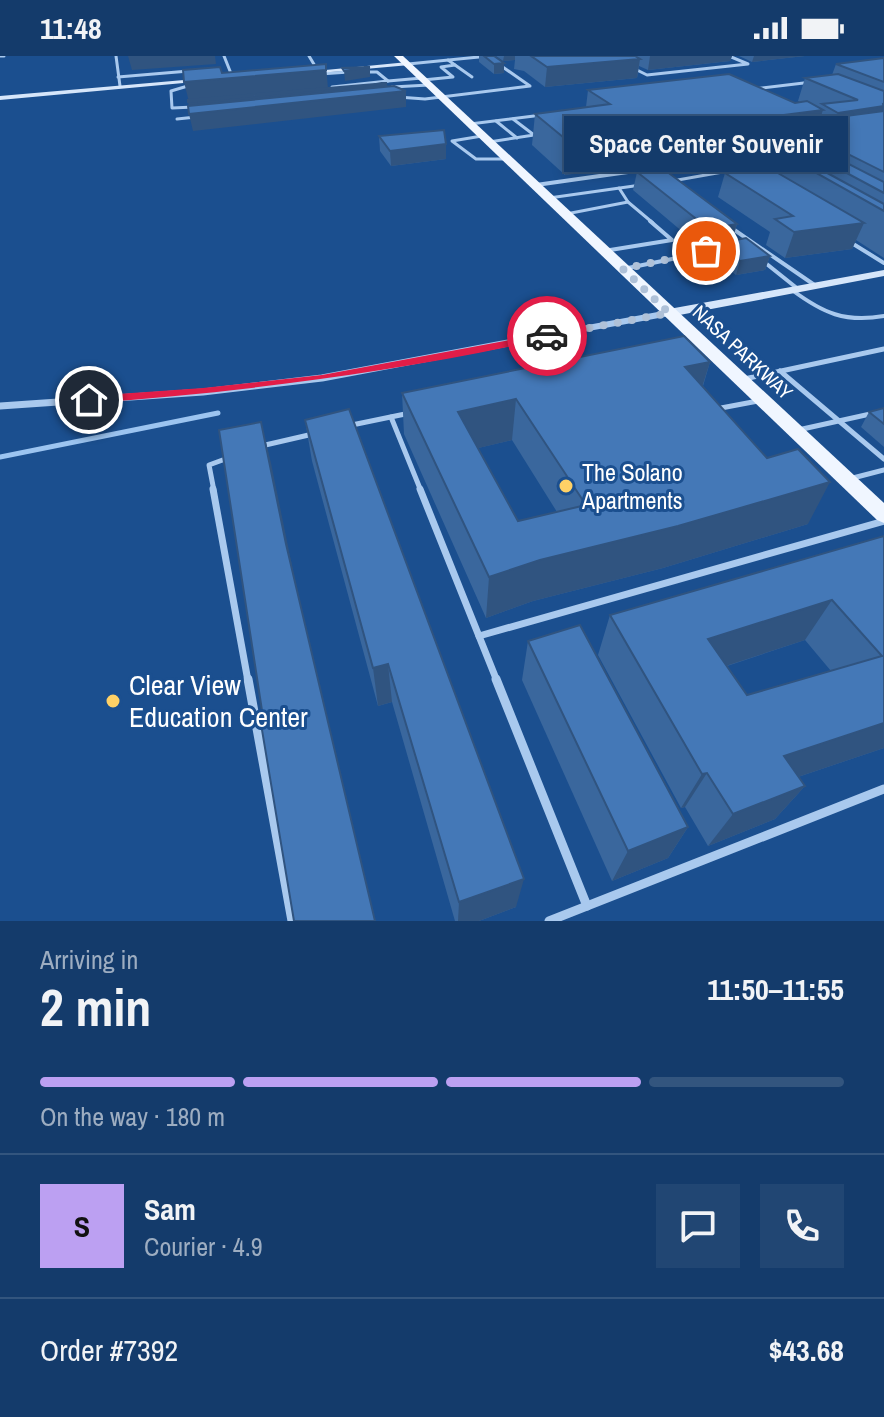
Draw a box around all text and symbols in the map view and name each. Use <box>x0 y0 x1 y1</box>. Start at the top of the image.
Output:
text: 11:48 <box>40 8 102 48</box>
callout: Space Center Souvenir <box>564 115 848 171</box>
text: Space Center Souvenir <box>589 126 823 161</box>
pin <box>672 217 740 285</box>
icon: bag <box>684 229 728 273</box>
courier <box>507 296 587 376</box>
street label: NASA PARKWAY <box>687 299 799 405</box>
icon: car <box>525 314 569 358</box>
pin <box>55 366 123 434</box>
icon: home <box>67 378 111 422</box>
place label: The Solano Apartments <box>581 456 683 516</box>
marker: The Solano Apartments <box>557 477 575 495</box>
place label: Clear View Education Center <box>129 666 308 736</box>
marker: Clear View Education Center <box>104 692 122 710</box>
text: Arriving in <box>40 942 138 977</box>
text: 11:50–11:55 <box>707 969 844 1009</box>
text: 2 min <box>40 972 151 1042</box>
text: On the way · 180 m <box>40 1099 225 1134</box>
button: chat <box>656 1184 740 1268</box>
button: phone <box>760 1184 844 1268</box>
text: Sam <box>144 1189 196 1229</box>
text: S <box>74 1206 90 1246</box>
text: Courier · 4.9 <box>144 1229 263 1264</box>
text: Order #7392 <box>40 1330 178 1370</box>
text: $43.68 <box>769 1330 844 1370</box>

